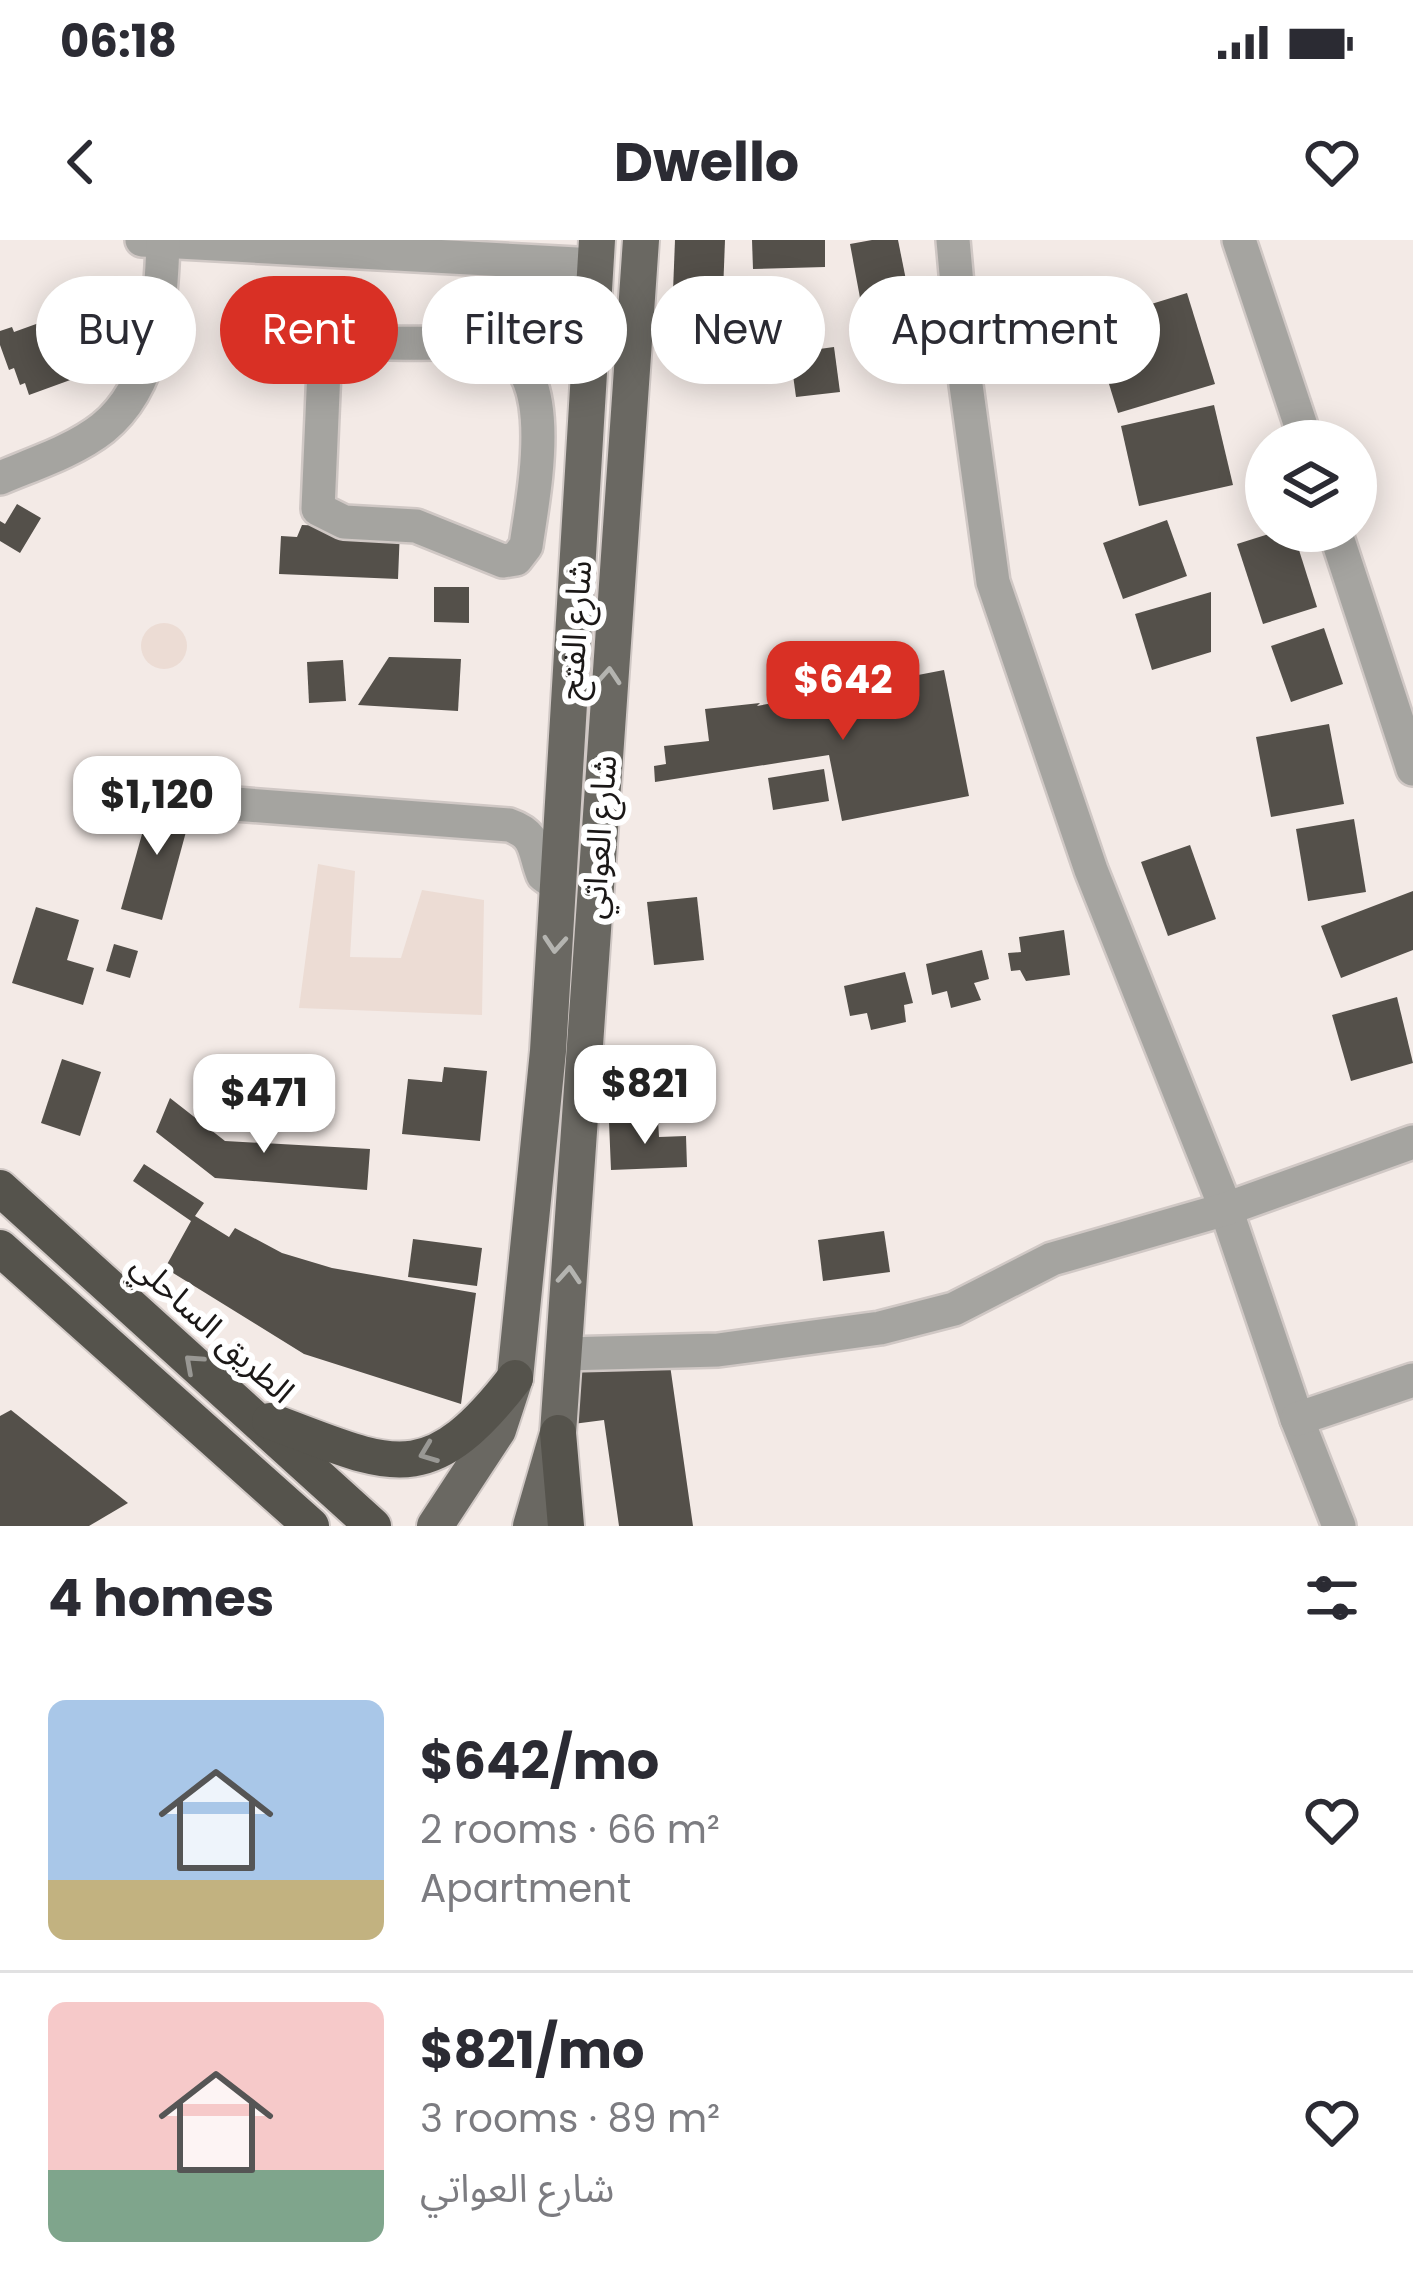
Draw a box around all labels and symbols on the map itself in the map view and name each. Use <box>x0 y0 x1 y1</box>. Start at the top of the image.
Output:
street label: شارع الفتح <box>547 559 604 701</box>
pin: $642 <box>772 641 914 743</box>
one-way arrow <box>596 666 622 685</box>
street label: شارع العواتي <box>570 753 630 921</box>
pin: $1,120 <box>59 756 255 858</box>
one-way arrow <box>542 935 568 954</box>
pin: $821 <box>574 1045 716 1147</box>
pin: $471 <box>193 1054 335 1156</box>
street label: الطريق الساحلي <box>120 1242 305 1415</box>
one-way arrow <box>556 1265 582 1284</box>
one-way arrow <box>185 1356 206 1378</box>
one-way arrow <box>419 1438 440 1463</box>

